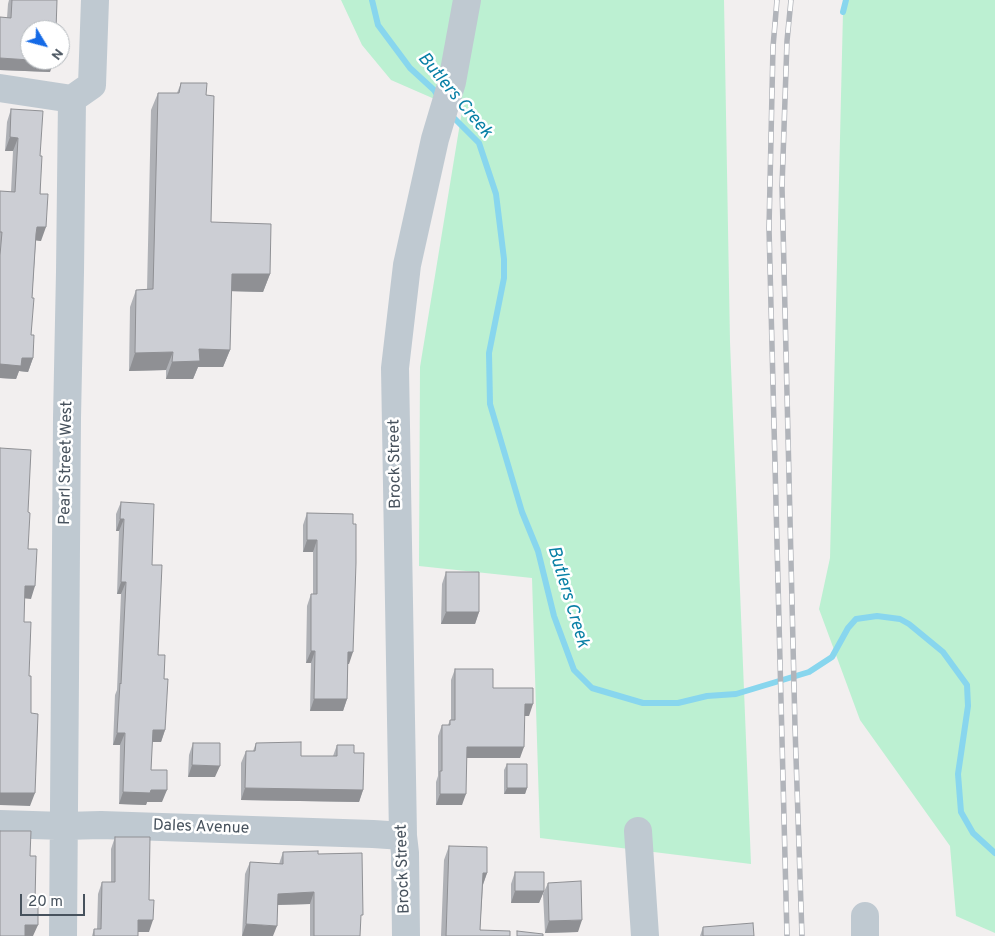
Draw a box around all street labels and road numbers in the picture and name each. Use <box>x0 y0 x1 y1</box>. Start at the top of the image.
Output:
street label: Pearl Street West <box>56 401 78 525</box>
street label: Brock Street <box>386 419 406 509</box>
street label: Dales Avenue <box>152 817 250 839</box>
street label: Brock Street <box>393 824 415 914</box>

